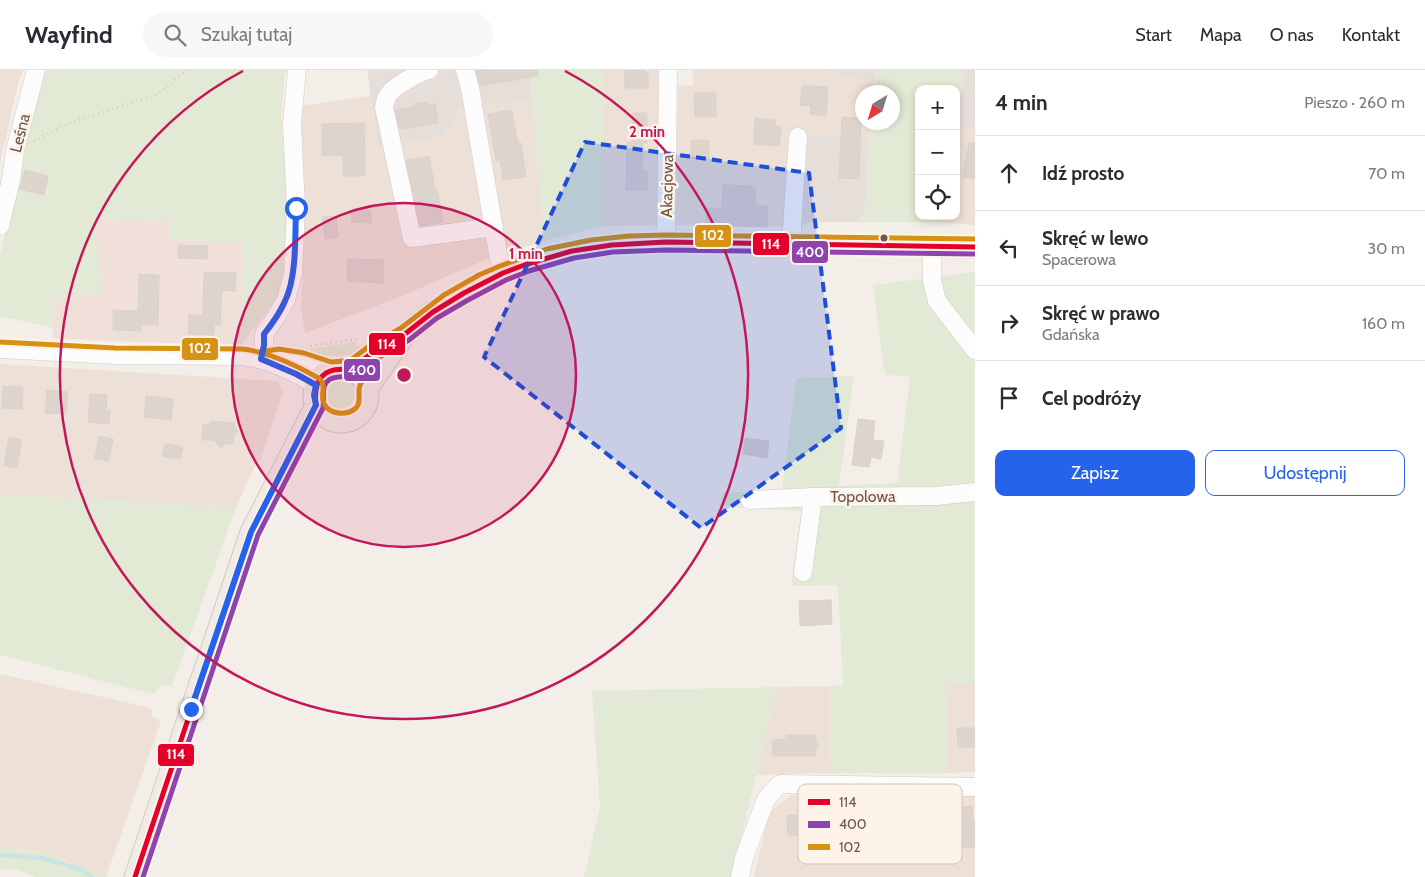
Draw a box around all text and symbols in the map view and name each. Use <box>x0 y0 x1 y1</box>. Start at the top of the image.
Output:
search box <box>143 12 493 57</box>
text: Wayfind <box>25 20 113 49</box>
icon: search <box>161 21 189 49</box>
text: Szukaj tutaj <box>201 23 292 46</box>
text: Start <box>1135 24 1172 46</box>
text: Mapa <box>1200 24 1242 46</box>
text: O nas <box>1270 24 1314 46</box>
text: Kontakt <box>1342 24 1400 46</box>
north arrow <box>855 85 900 130</box>
map controls <box>915 85 960 220</box>
button: + <box>915 85 960 130</box>
text: 4 min <box>995 90 1048 115</box>
text: Pieszo · 260 m <box>1304 93 1405 112</box>
street label: Leśna <box>6 111 34 154</box>
text: 2 min <box>629 123 665 141</box>
button: − <box>915 130 960 175</box>
street label: Akacjowa <box>657 154 677 218</box>
icon: ahead <box>995 159 1023 187</box>
text: Idź prosto <box>1042 162 1124 185</box>
text: 70 m <box>1368 164 1405 183</box>
button: locate <box>915 175 960 220</box>
route start <box>285 197 308 220</box>
line badge: 102 <box>694 224 732 248</box>
text: 102 <box>702 226 724 244</box>
text: Skręć w lewo <box>1042 227 1148 250</box>
line badge: 114 <box>752 232 790 256</box>
unlabelled marker <box>879 233 889 243</box>
icon: left <box>995 234 1023 262</box>
text: 114 <box>761 235 781 253</box>
text: 30 m <box>1368 239 1405 258</box>
line badge: 400 <box>791 240 829 264</box>
text: 400 <box>796 243 824 261</box>
text: 1 min <box>509 245 543 263</box>
text: Spacerowa <box>1042 250 1116 269</box>
text: Skręć w prawo <box>1042 302 1160 325</box>
icon: right <box>995 309 1023 337</box>
text: 160 m <box>1362 314 1405 333</box>
text: Gdańska <box>1042 325 1100 344</box>
line badge: 114 <box>368 332 406 356</box>
text: 114 <box>377 335 397 353</box>
line badge: 102 <box>181 337 219 361</box>
text: 102 <box>189 339 211 357</box>
line badge: 400 <box>343 358 381 382</box>
text: 400 <box>348 361 376 379</box>
centre of rings <box>395 366 413 384</box>
icon: arrive <box>995 384 1023 412</box>
text: Cel podróży <box>1042 387 1141 410</box>
button: Zapisz <box>995 450 1195 496</box>
button: Udostępnij <box>1205 450 1405 496</box>
street label: Topolowa <box>830 487 896 506</box>
route end <box>180 698 203 721</box>
line badge: 114 <box>157 743 195 767</box>
text: 114 <box>166 745 186 763</box>
legend <box>798 784 962 864</box>
text: 114 <box>839 793 856 811</box>
text: 400 <box>839 815 867 833</box>
text: 102 <box>839 838 861 856</box>

